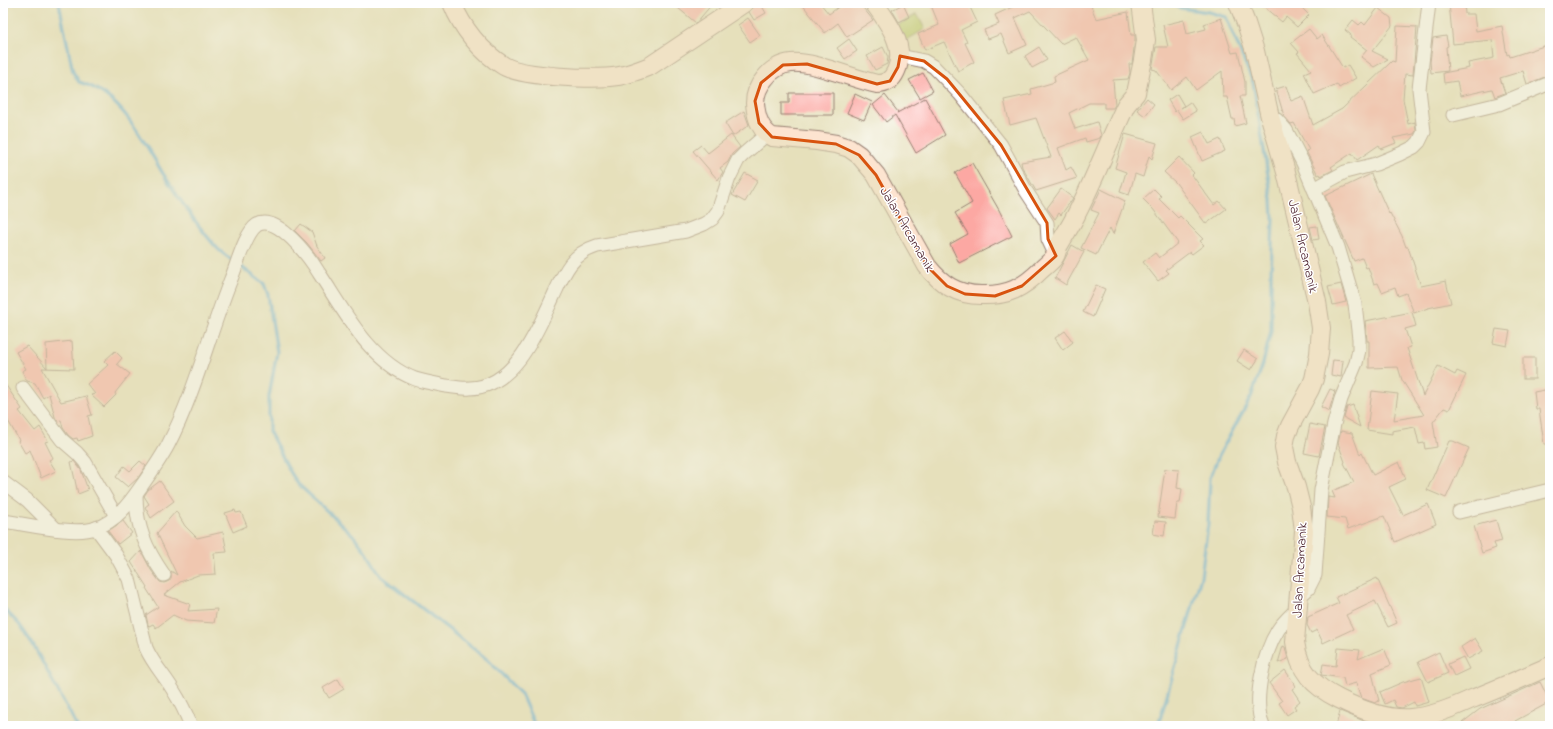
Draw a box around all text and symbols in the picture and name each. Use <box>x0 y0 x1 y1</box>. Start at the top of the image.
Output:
street label: Jalan Arcamanik <box>874 183 940 277</box>
street label: Jalan Arcamanik <box>1282 197 1324 296</box>
street label: Jalan Arcamanik <box>1288 521 1314 618</box>

